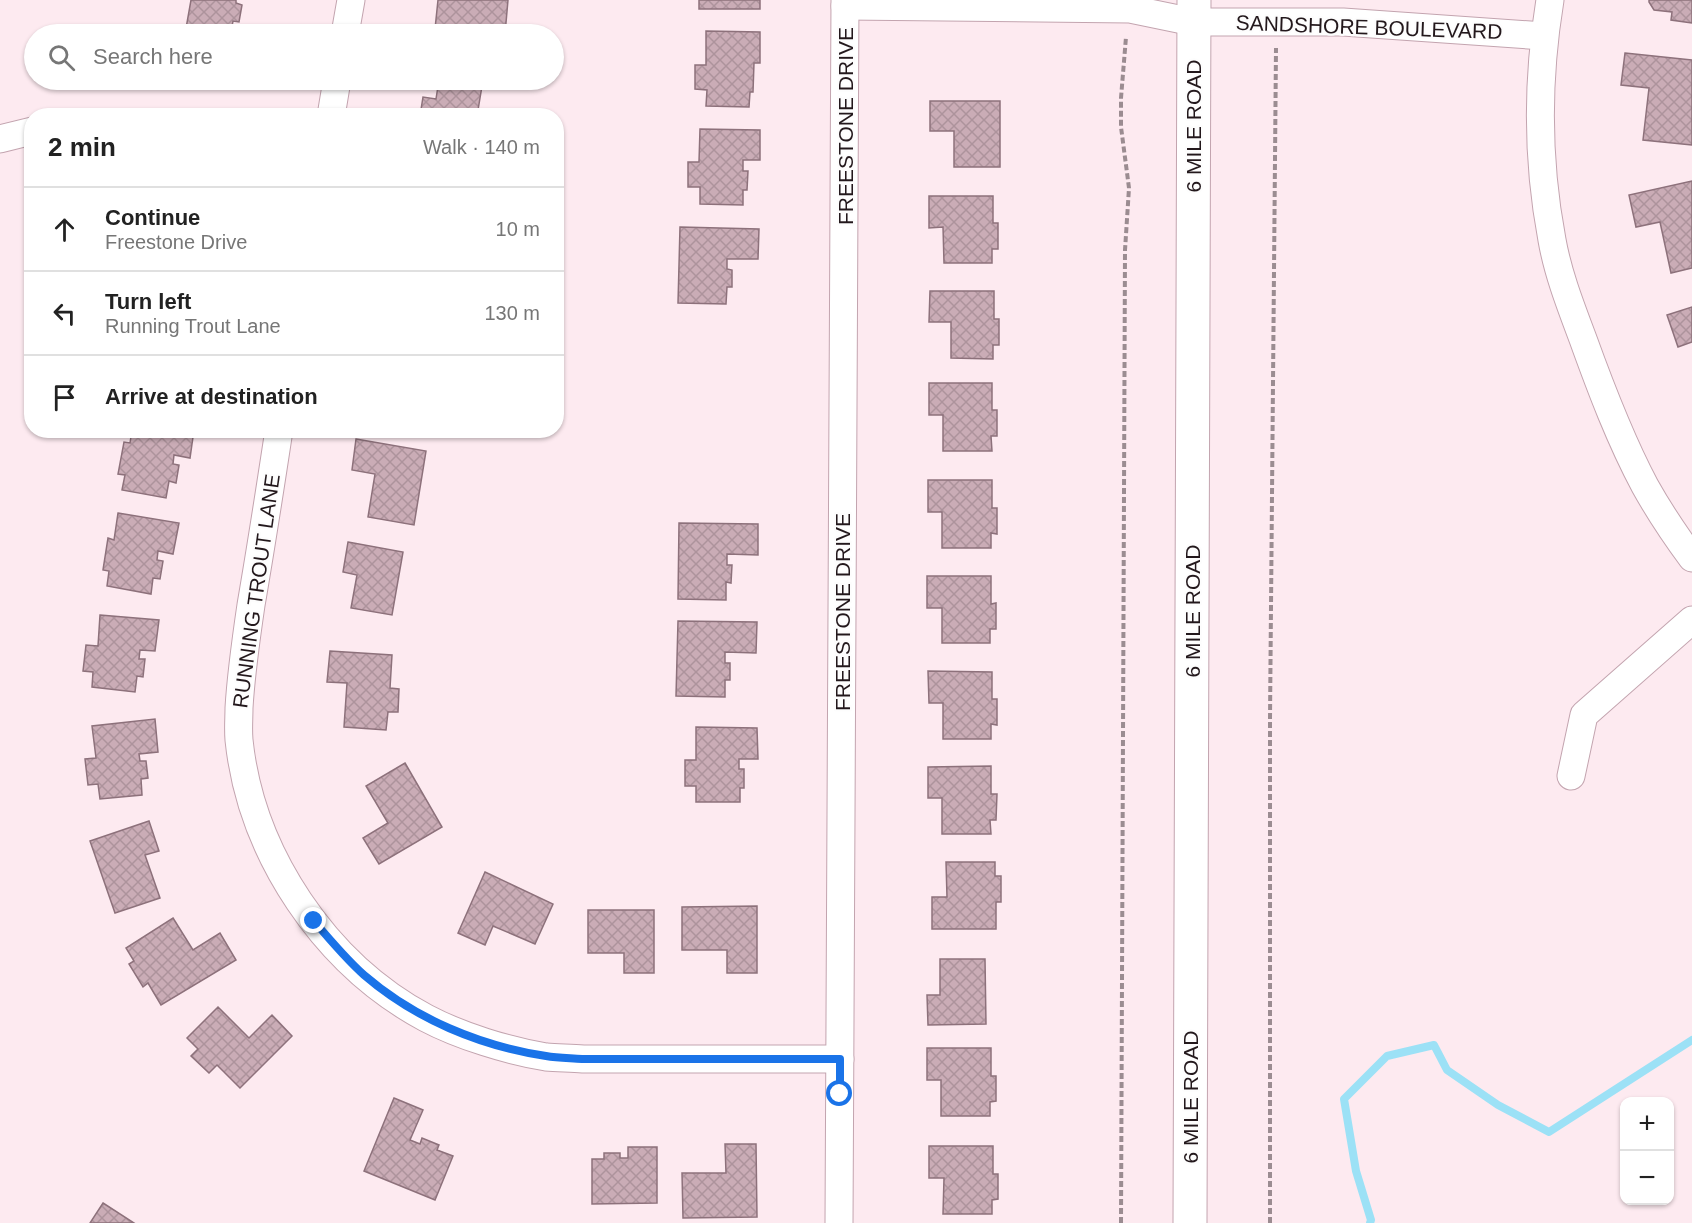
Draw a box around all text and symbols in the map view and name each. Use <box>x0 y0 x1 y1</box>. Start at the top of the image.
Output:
street label: SANDSHORE BOULEVARD <box>1235 11 1503 43</box>
search box <box>24 24 564 90</box>
street label: FREESTONE DRIVE <box>834 27 857 225</box>
icon: search <box>45 41 78 74</box>
text: Search here <box>93 44 213 69</box>
street label: 6 MILE ROAD <box>1182 59 1205 193</box>
text: 2 min <box>48 132 116 162</box>
text: Walk · 140 m <box>423 136 540 158</box>
text: Continue <box>105 205 200 230</box>
icon: ahead <box>48 213 81 246</box>
text: 10 m <box>496 218 540 240</box>
text: Freestone Drive <box>105 231 247 253</box>
text: Turn left <box>105 289 191 314</box>
icon: left <box>48 297 81 330</box>
text: 130 m <box>484 302 540 324</box>
text: Running Trout Lane <box>105 315 281 337</box>
icon: arrive <box>48 381 81 414</box>
text: Arrive at destination <box>105 384 318 409</box>
street label: RUNNING TROUT LANE <box>228 473 284 709</box>
street label: FREESTONE DRIVE <box>831 513 854 711</box>
street label: 6 MILE ROAD <box>1181 544 1204 678</box>
route end <box>300 907 326 933</box>
street label: 6 MILE ROAD <box>1179 1030 1202 1164</box>
route start <box>826 1080 852 1106</box>
map controls <box>1620 1097 1674 1205</box>
button: + <box>1620 1097 1674 1151</box>
button: − <box>1620 1151 1674 1205</box>

